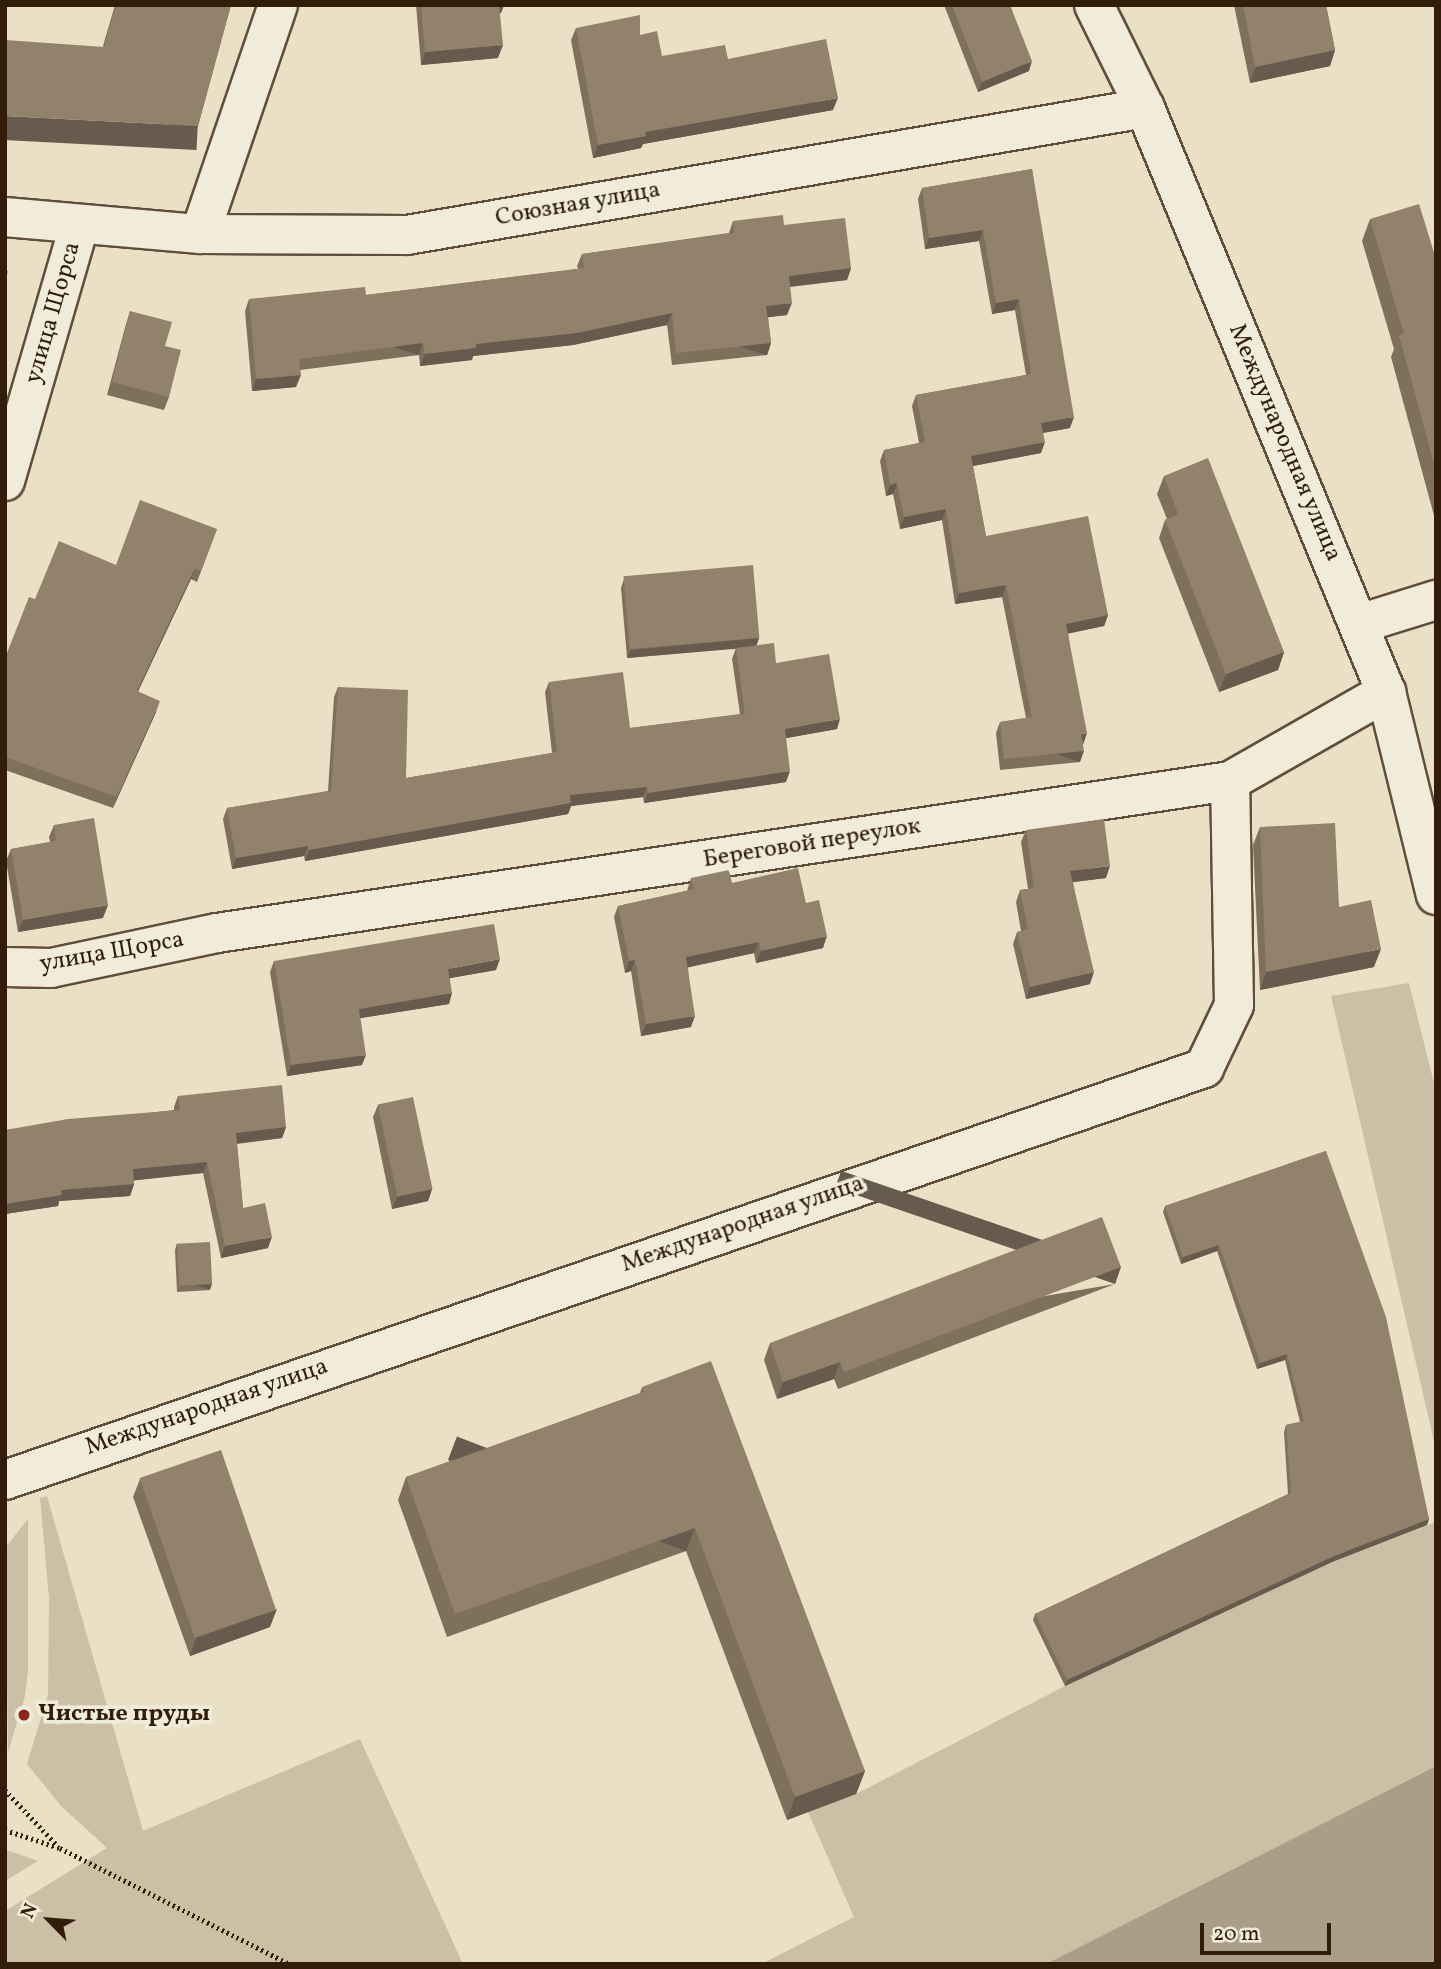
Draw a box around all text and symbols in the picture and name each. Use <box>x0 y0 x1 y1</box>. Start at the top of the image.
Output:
street label: Союзная улица <box>493 176 663 234</box>
street label: улица Щорса <box>20 239 88 387</box>
street label: Международная улица <box>1221 320 1347 566</box>
street label: Береговой переулок <box>701 813 923 875</box>
street label: улица Щорса <box>38 926 186 980</box>
street label: Международная улица <box>618 1170 868 1280</box>
street label: Международная улица <box>82 1353 332 1463</box>
place label: Чистые пруды <box>38 1701 210 1729</box>
marker: Чистые пруды <box>16 1707 32 1723</box>
north arrow <box>14 1885 84 1955</box>
text: N <box>15 1899 45 1923</box>
scale bar <box>1203 1910 1334 1954</box>
text: 20 m <box>1213 1920 1259 1949</box>

